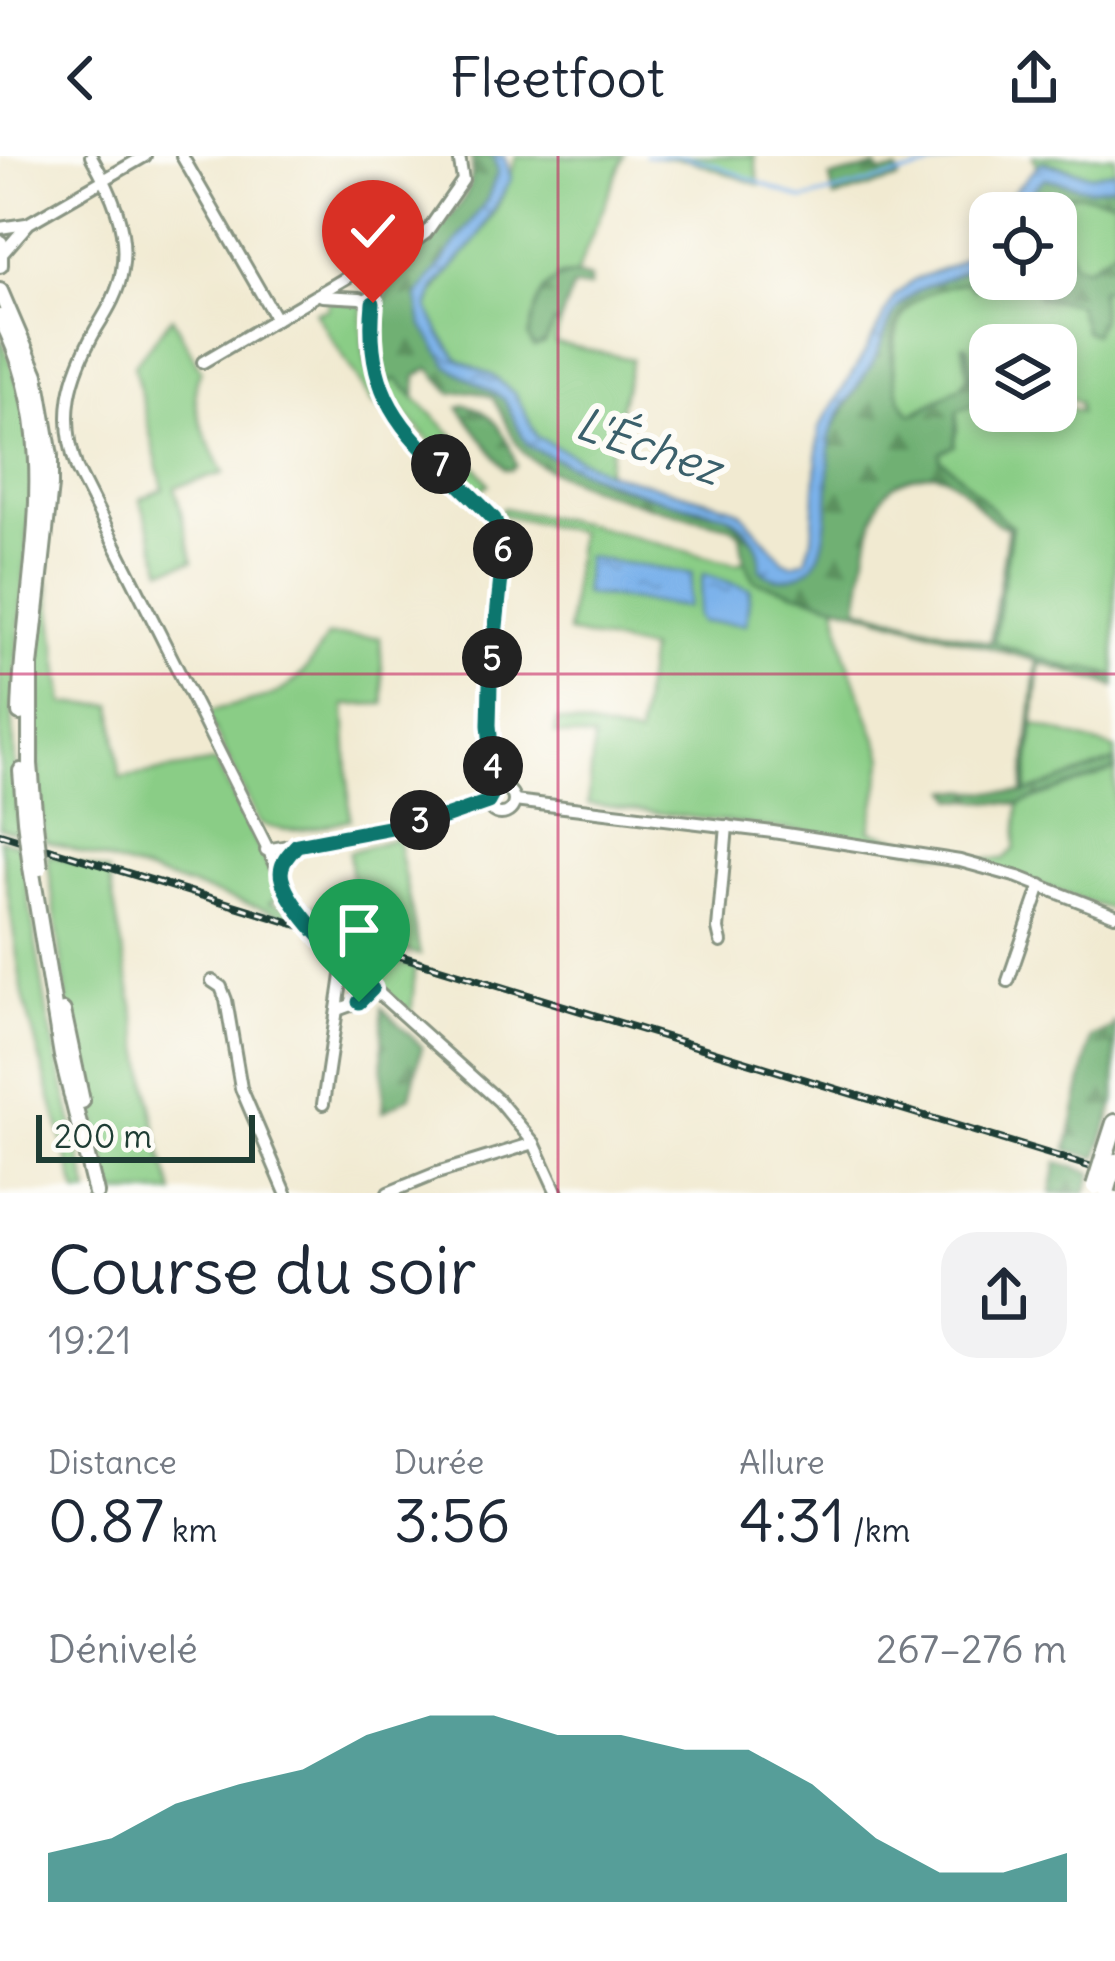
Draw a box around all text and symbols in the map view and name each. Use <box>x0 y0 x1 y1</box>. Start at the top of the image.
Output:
text: Fleetfoot <box>450 44 665 112</box>
icon: back <box>48 45 114 111</box>
icon: share <box>1001 45 1067 111</box>
pin <box>322 180 424 303</box>
map controls <box>969 192 1077 432</box>
button: locate <box>969 192 1077 300</box>
icon: check <box>340 198 406 264</box>
button: layers <box>969 324 1077 432</box>
water label: L'Échez <box>569 395 733 498</box>
pin: 7 <box>411 434 471 494</box>
text: 7 <box>433 443 449 485</box>
pin: 6 <box>473 519 533 579</box>
text: 6 <box>493 528 513 570</box>
pin: 5 <box>462 628 522 688</box>
text: 5 <box>483 637 501 679</box>
pin: 4 <box>463 736 523 796</box>
text: 4 <box>483 745 503 787</box>
pin: 3 <box>390 790 450 850</box>
text: 3 <box>411 799 429 841</box>
pin <box>308 879 410 1002</box>
icon: arrive <box>326 897 392 963</box>
scale bar <box>36 1109 255 1162</box>
text: 200 m <box>54 1115 152 1157</box>
text: Course du soir <box>48 1229 477 1312</box>
button: share <box>941 1232 1067 1358</box>
text: 19:21 <box>48 1316 132 1365</box>
text: Distance <box>48 1441 177 1483</box>
text: Durée <box>394 1441 484 1483</box>
text: Allure <box>739 1441 825 1483</box>
text: 0.87 <box>48 1483 164 1558</box>
text: 3:56 <box>394 1483 510 1558</box>
text: 4:31 <box>739 1483 845 1558</box>
text: km <box>164 1509 218 1551</box>
text: /km <box>845 1509 910 1551</box>
text: Dénivelé <box>48 1625 198 1674</box>
text: 267–276 m <box>876 1625 1067 1674</box>

